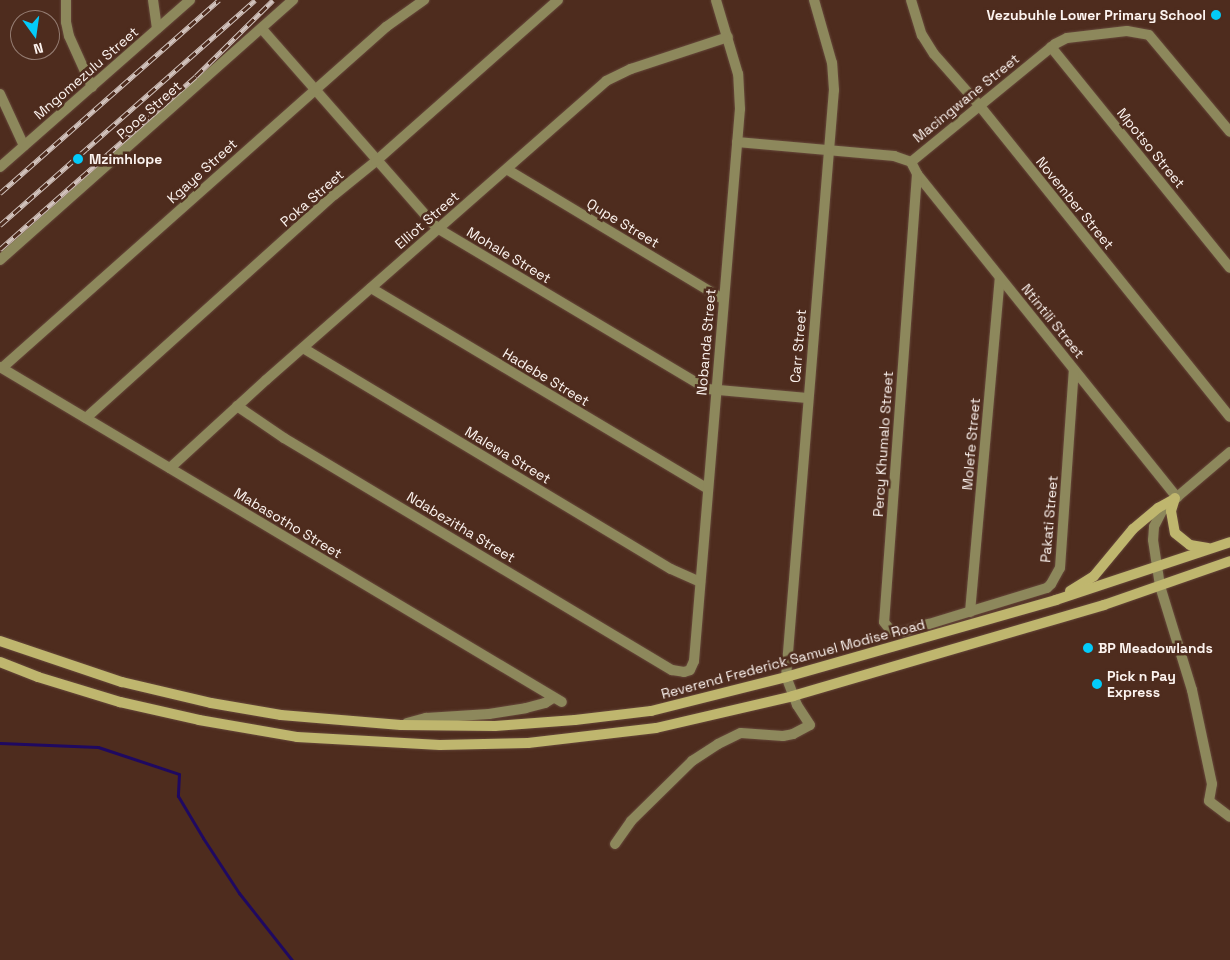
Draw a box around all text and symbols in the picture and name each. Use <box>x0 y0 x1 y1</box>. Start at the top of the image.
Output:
place label: Vezubuhle Lower Primary School <box>986 7 1206 23</box>
marker: Vezubuhle Lower Primary School <box>1210 9 1222 21</box>
north arrow <box>10 10 60 60</box>
street label: Mngomezulu Street <box>30 23 142 123</box>
text: N <box>32 39 45 58</box>
street label: Macingwane Street <box>910 50 1022 146</box>
street label: Pooe Street <box>113 77 185 143</box>
street label: Mpotso Street <box>1114 104 1188 192</box>
street label: Kgaye Street <box>164 135 240 207</box>
place label: Mzimhlope <box>89 151 162 167</box>
marker: Mzimhlope <box>71 152 85 166</box>
street label: November Street <box>1033 153 1117 253</box>
street label: Poka Street <box>277 166 347 230</box>
street label: Elliot Street <box>392 188 462 252</box>
street label: Qupe Street <box>584 195 662 251</box>
street label: Mohale Street <box>464 223 554 287</box>
street label: Ntintili Street <box>1018 280 1088 362</box>
street label: Nobanda Street <box>693 288 719 396</box>
street label: Carr Street <box>786 308 810 384</box>
street label: Hadebe Street <box>500 345 592 409</box>
street label: Percy Khumalo Street <box>870 371 896 517</box>
street label: Molefe Street <box>959 397 983 491</box>
street label: Malewa Street <box>462 423 554 487</box>
street label: Pakati Street <box>1037 475 1061 563</box>
street label: Mabasotho Street <box>231 484 345 562</box>
street label: Ndabezitha Street <box>404 488 518 566</box>
street label: Reverend Frederick Samuel Modise Road <box>659 616 927 702</box>
place label: BP Meadowlands <box>1098 640 1213 656</box>
marker: BP Meadowlands <box>1082 642 1094 654</box>
place label: Pick n Pay Express <box>1107 668 1176 700</box>
marker: Pick n Pay Express <box>1091 678 1103 690</box>

